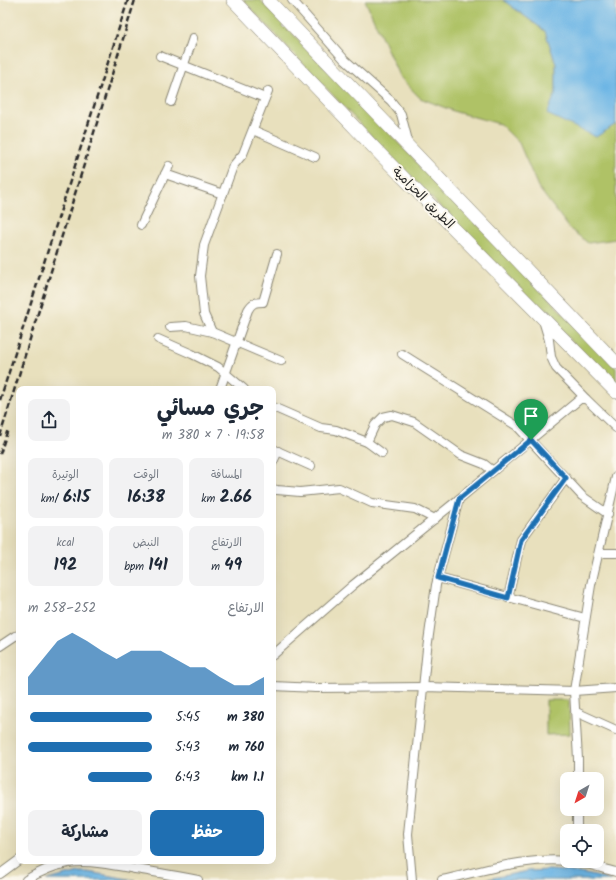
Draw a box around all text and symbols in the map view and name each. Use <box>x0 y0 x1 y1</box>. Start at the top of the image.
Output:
street label: الطريق الحزامية <box>387 162 459 234</box>
text: جري مسائي <box>157 392 264 427</box>
button: share <box>28 399 70 441</box>
pin <box>514 399 548 440</box>
icon: arrive <box>520 405 542 427</box>
text: 19:58 · 7 × 380 m <box>162 425 264 446</box>
text: الوتيرة <box>52 466 79 484</box>
text: الوقت <box>133 466 159 484</box>
text: المسافة <box>211 466 242 484</box>
text: 6:15 <box>63 484 90 511</box>
text: 16:38 <box>127 484 165 511</box>
text: 2.66 <box>220 484 252 511</box>
text: /km <box>41 490 63 508</box>
text: km <box>201 490 220 508</box>
text: kcal <box>56 534 74 552</box>
text: النبض <box>133 534 159 552</box>
text: الارتفاع <box>211 534 242 552</box>
text: 192 <box>54 552 77 579</box>
text: 141 <box>148 552 168 579</box>
text: 49 <box>224 552 242 579</box>
text: bpm <box>124 558 148 576</box>
text: m <box>211 558 224 576</box>
text: 252–258 m <box>28 598 96 619</box>
text: الارتفاع <box>228 598 264 619</box>
text: 5:45 <box>176 707 200 728</box>
text: 380 m <box>227 707 264 728</box>
text: 5:43 <box>175 737 200 758</box>
text: 760 m <box>228 737 264 758</box>
text: 6:43 <box>175 767 200 788</box>
text: 1.1 km <box>231 767 264 788</box>
north arrow <box>560 772 604 816</box>
map controls <box>560 772 604 868</box>
button: مشاركة <box>28 810 142 856</box>
button: حفظ <box>150 810 264 856</box>
button: locate <box>560 824 604 868</box>

